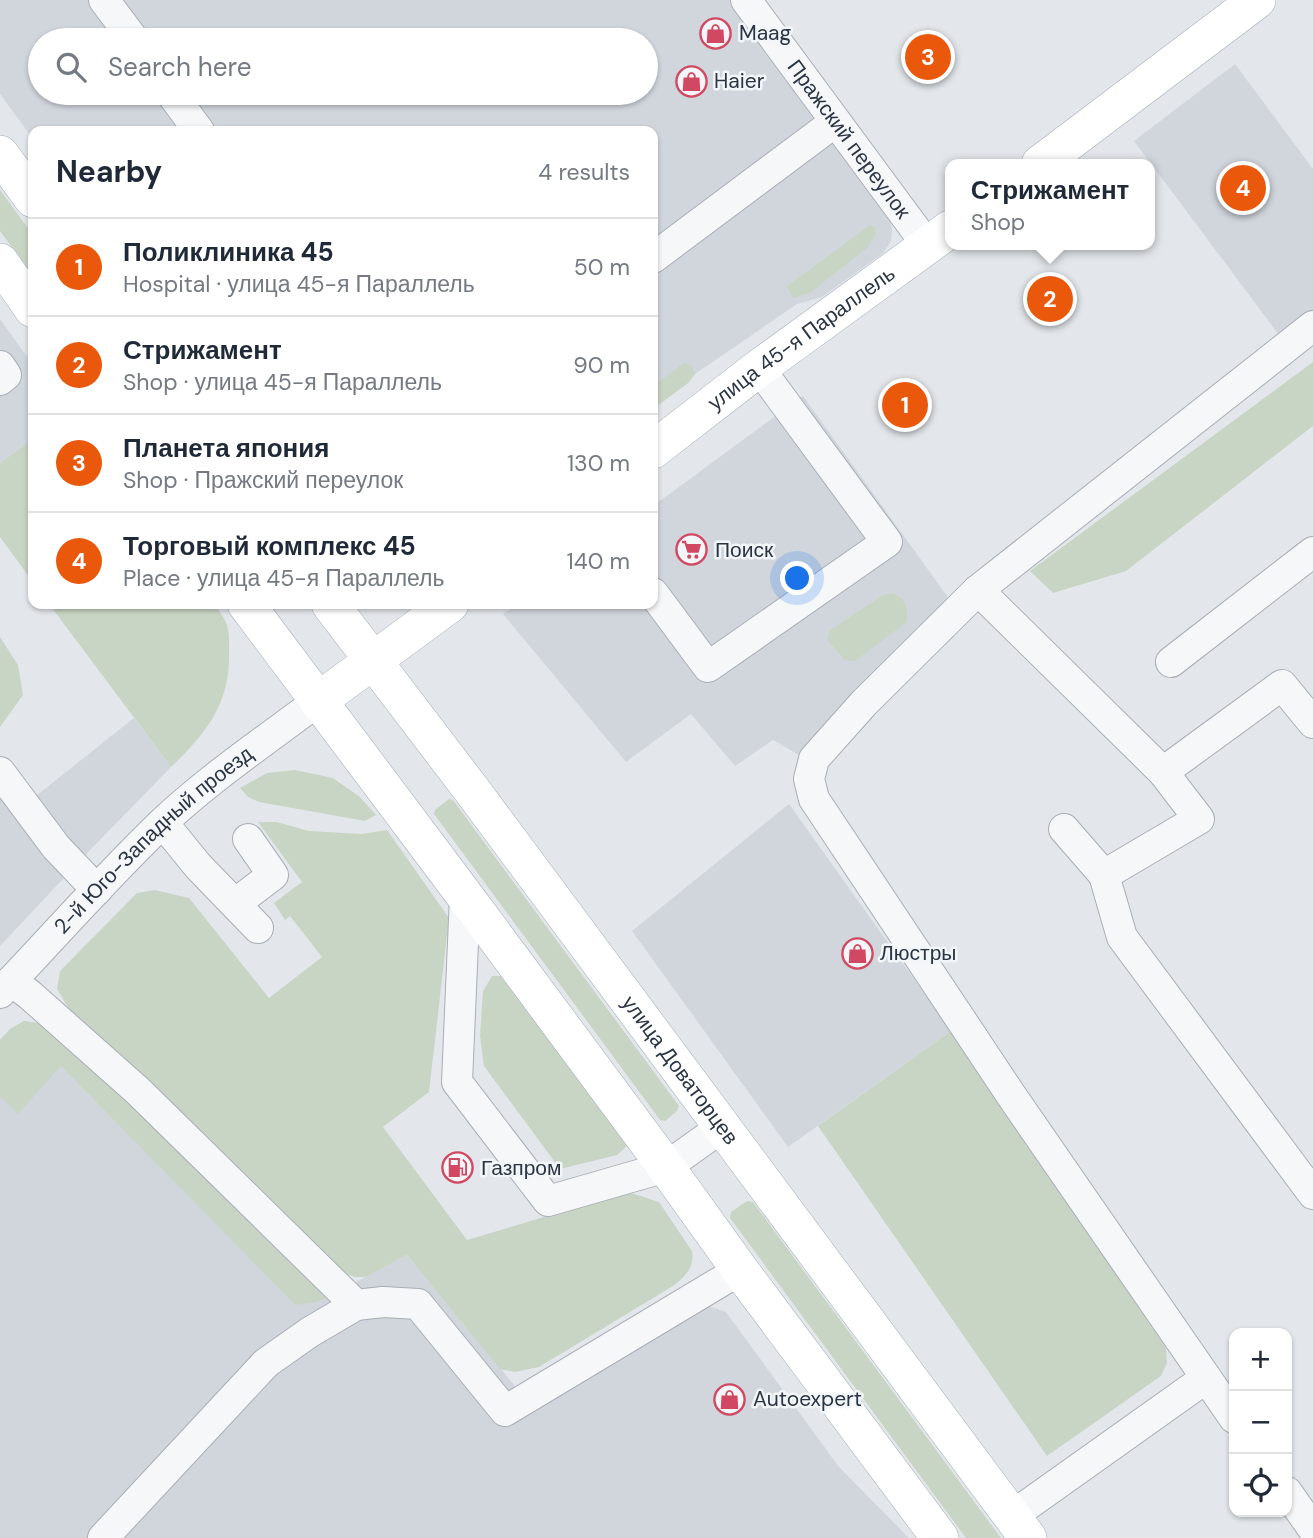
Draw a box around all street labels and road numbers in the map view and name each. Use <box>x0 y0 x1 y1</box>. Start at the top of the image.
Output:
street label: Пражский переулок <box>781 54 917 225</box>
street label: улица 45-я Параллель <box>702 260 901 416</box>
street label: 2-й Юго-Западный проезд <box>48 740 259 940</box>
street label: улица Доваторцев <box>615 990 745 1150</box>

